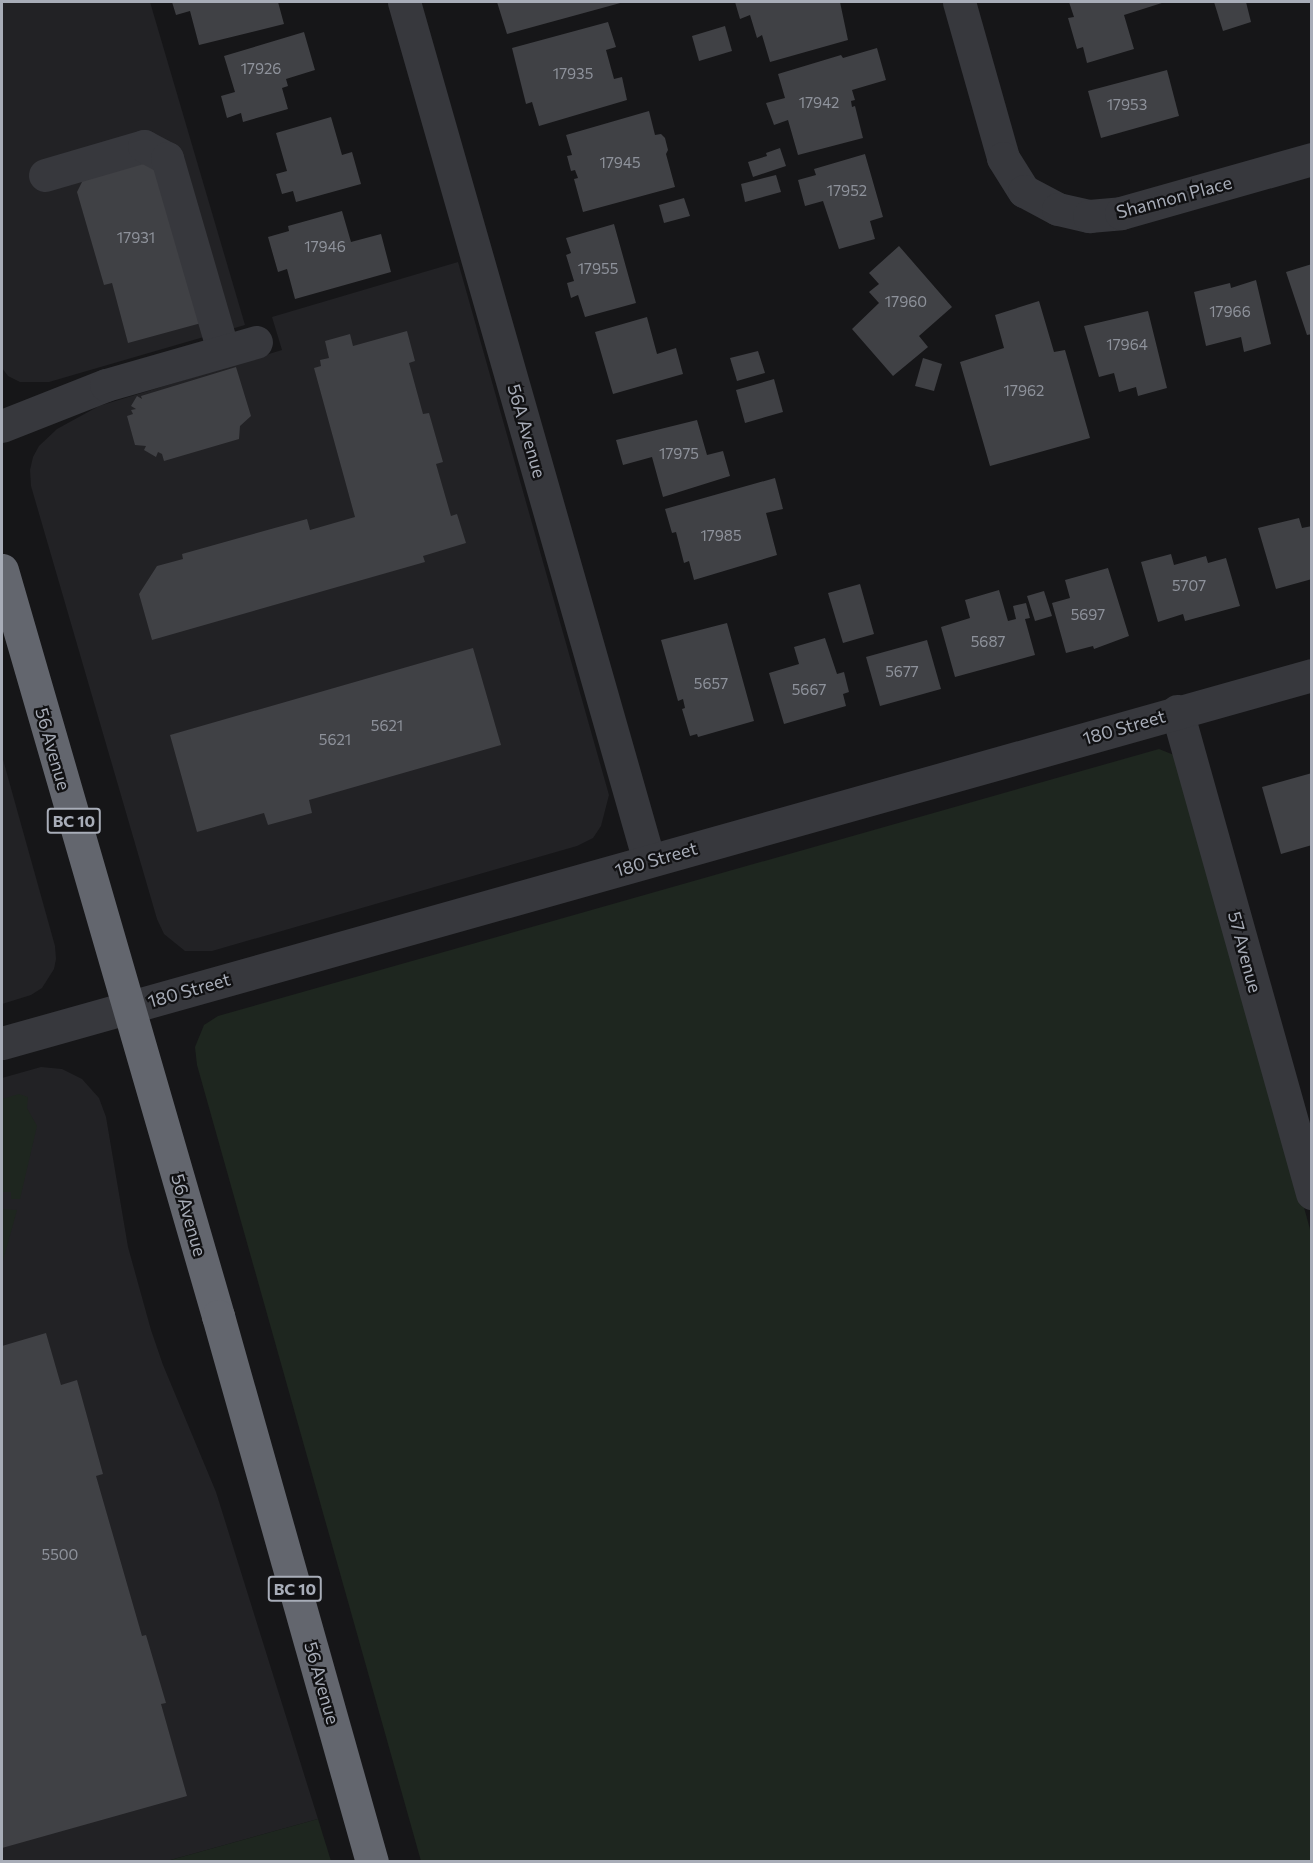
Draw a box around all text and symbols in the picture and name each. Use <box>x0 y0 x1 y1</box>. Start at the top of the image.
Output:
house number: 17926 <box>241 60 281 78</box>
house number: 17935 <box>553 65 593 83</box>
house number: 17942 <box>799 94 839 112</box>
house number: 17953 <box>1107 96 1147 114</box>
house number: 17945 <box>599 154 641 172</box>
street label: Shannon Place <box>1114 171 1234 223</box>
house number: 17952 <box>827 182 867 200</box>
house number: 17931 <box>117 229 155 247</box>
house number: 17946 <box>304 238 346 256</box>
house number: 17955 <box>578 260 618 278</box>
house number: 17960 <box>885 293 927 311</box>
house number: 17966 <box>1209 303 1251 321</box>
house number: 17964 <box>1106 336 1148 354</box>
street label: 56A Avenue <box>503 382 551 480</box>
house number: 17962 <box>1004 382 1044 400</box>
house number: 17975 <box>659 445 699 463</box>
house number: 17985 <box>700 527 742 545</box>
house number: 5707 <box>1172 577 1206 595</box>
house number: 5697 <box>1071 606 1105 624</box>
house number: 5687 <box>971 633 1005 651</box>
house number: 5677 <box>885 663 919 681</box>
house number: 5657 <box>694 675 728 693</box>
house number: 5667 <box>792 681 826 699</box>
street label: 56 Avenue <box>31 705 75 793</box>
street label: 180 Street <box>1080 705 1168 749</box>
house number: 5621 <box>371 717 403 735</box>
house number: 5621 <box>319 731 351 749</box>
road number: BC 10 <box>46 808 103 834</box>
street label: 180 Street <box>612 837 700 881</box>
street label: 57 Avenue <box>1224 909 1266 995</box>
street label: 180 Street <box>145 968 233 1012</box>
street label: 56 Avenue <box>167 1171 211 1259</box>
house number: 5500 <box>42 1546 78 1564</box>
road number: BC 10 <box>266 1576 324 1602</box>
street label: 56 Avenue <box>300 1639 344 1727</box>

